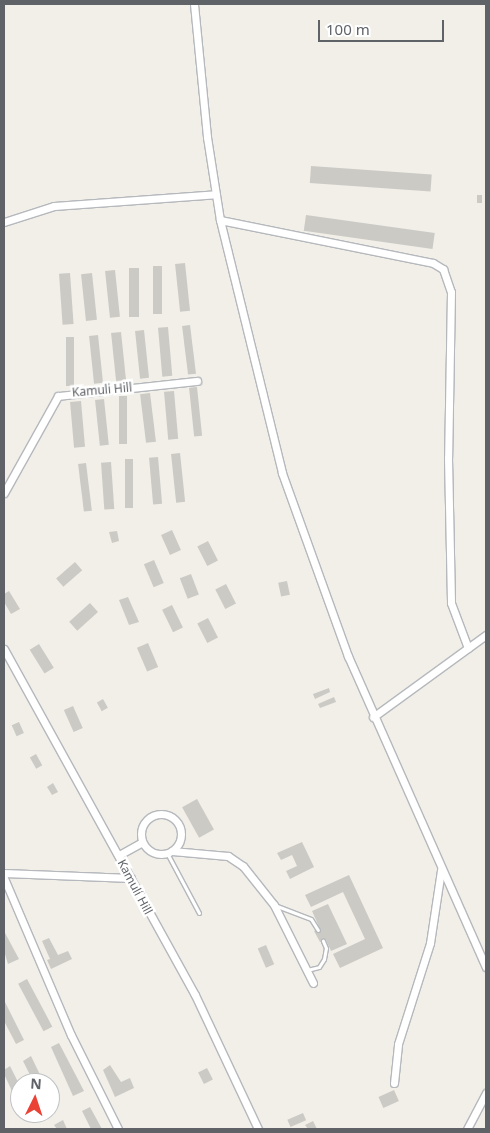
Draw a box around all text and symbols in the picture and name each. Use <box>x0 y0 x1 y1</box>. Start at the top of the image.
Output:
scale bar <box>320 10 446 42</box>
text: 100 m <box>326 19 370 39</box>
street label: Kamuli Hill <box>71 380 133 400</box>
street label: Kamuli Hill <box>114 857 156 917</box>
north arrow <box>10 1073 60 1123</box>
text: N <box>30 1074 42 1093</box>

